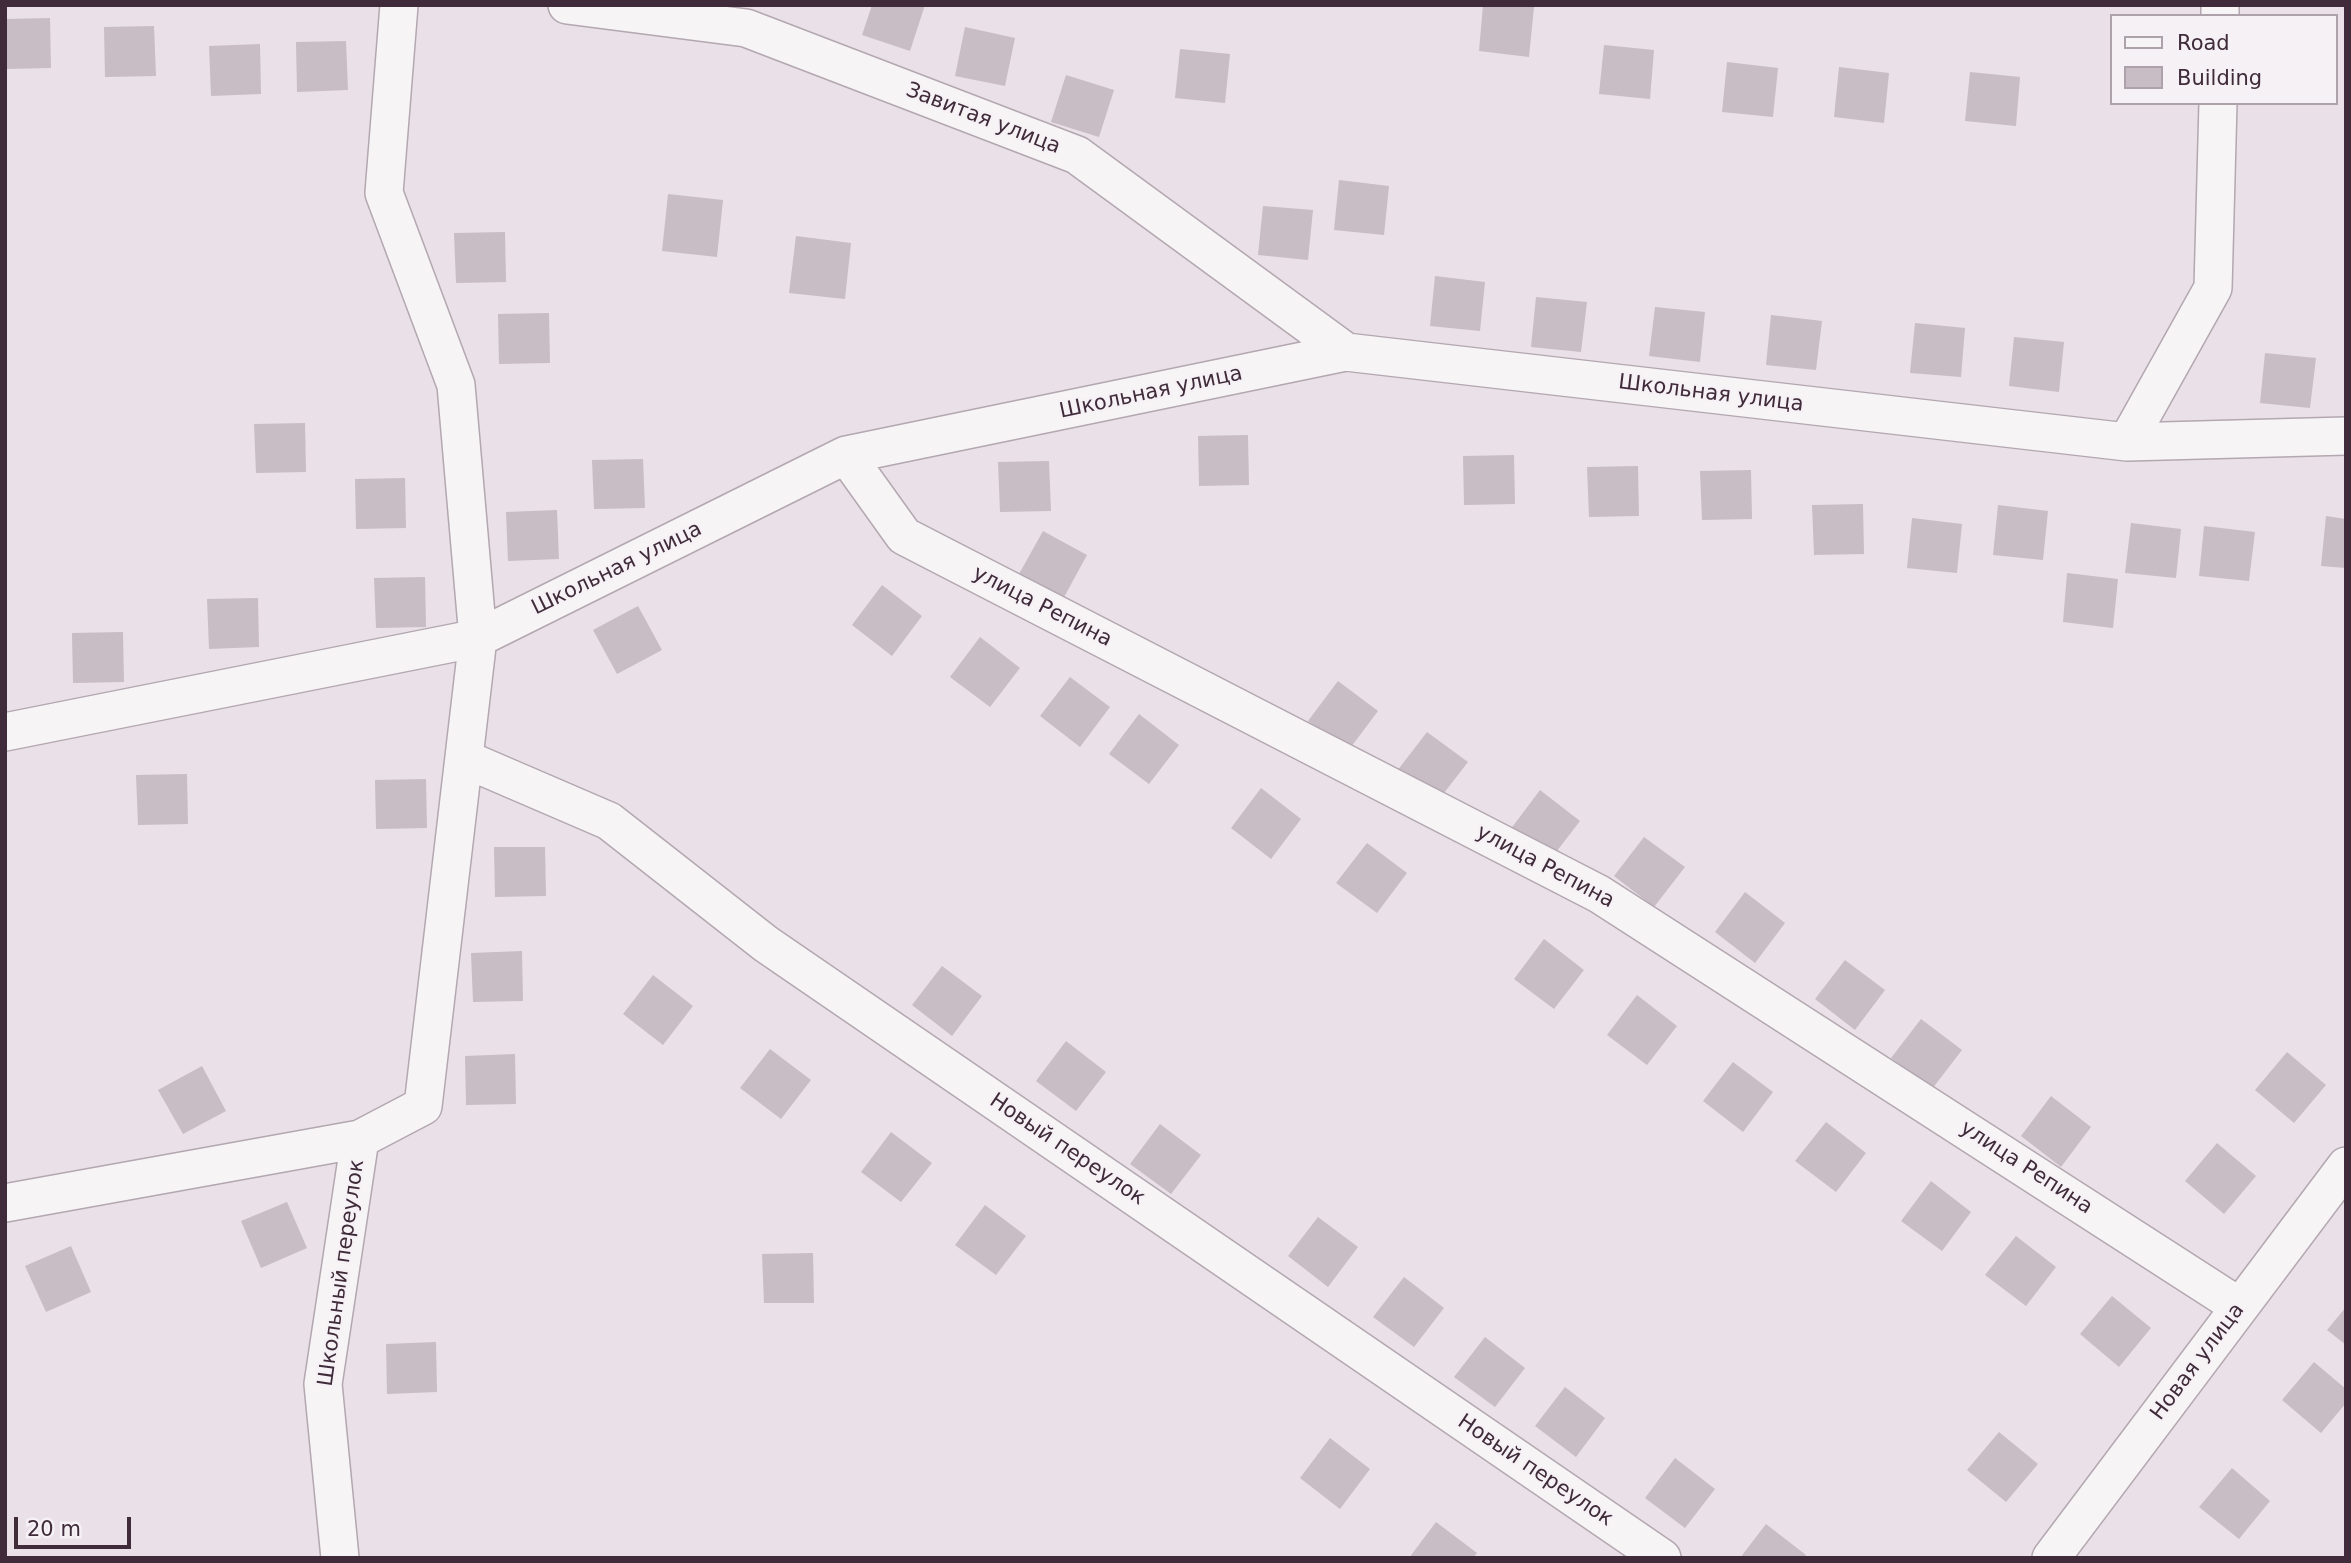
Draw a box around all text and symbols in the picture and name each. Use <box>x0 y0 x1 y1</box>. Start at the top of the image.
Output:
legend <box>2110 14 2337 105</box>
text: Road <box>2177 31 2230 55</box>
text: Building <box>2177 66 2262 90</box>
street label: Завитая улица <box>902 78 1064 160</box>
street label: Школьная улица <box>1057 361 1245 425</box>
street label: Школьная улица <box>1617 370 1805 418</box>
street label: Школьная улица <box>528 517 706 621</box>
street label: улица Репина <box>968 561 1116 653</box>
street label: улица Репина <box>1472 820 1618 914</box>
street label: Новый переулок <box>984 1089 1150 1211</box>
street label: улица Репина <box>1955 1116 2097 1220</box>
street label: Школьный переулок <box>314 1158 370 1388</box>
street label: Новая улица <box>2146 1299 2250 1425</box>
street label: Новый переулок <box>1452 1410 1618 1532</box>
scale bar <box>18 1504 135 1548</box>
text: 20 m <box>27 1517 81 1541</box>

